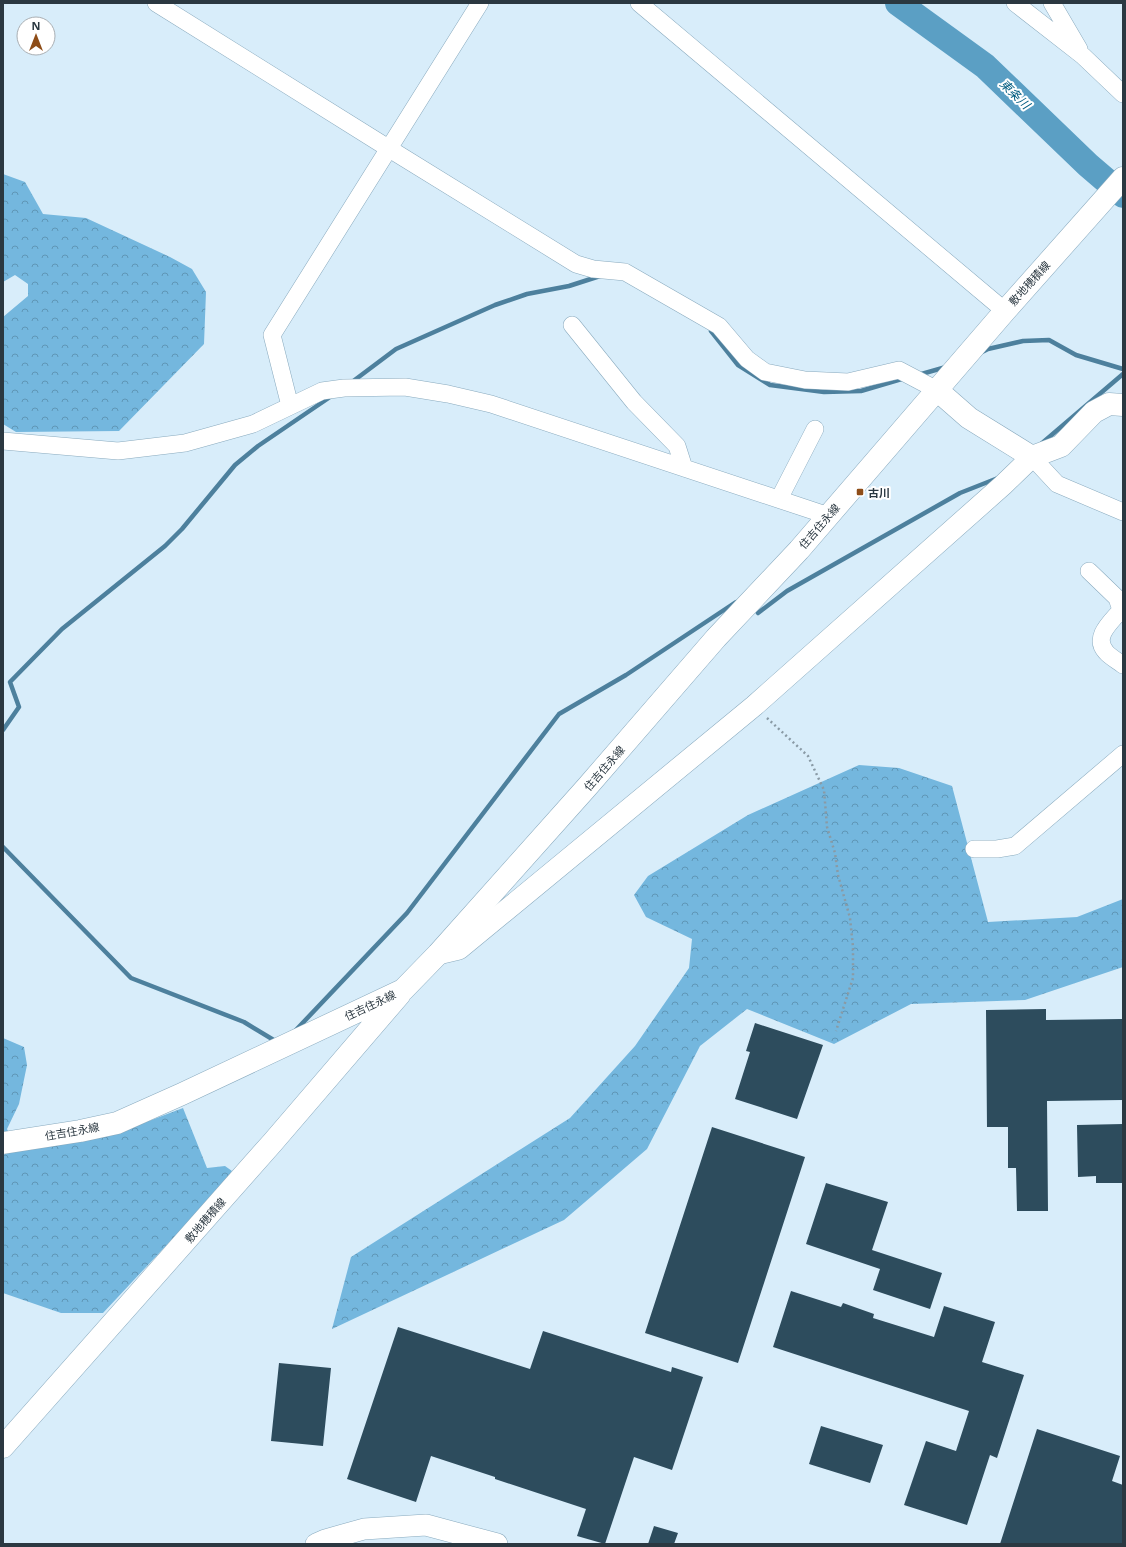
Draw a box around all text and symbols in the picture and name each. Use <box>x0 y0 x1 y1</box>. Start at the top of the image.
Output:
north arrow <box>16 16 56 56</box>
text: N <box>32 18 40 33</box>
water label: 東条川 <box>996 75 1035 114</box>
street label: 敷地穂積線 <box>1005 258 1053 308</box>
place label: 古川 <box>868 485 890 500</box>
marker: 古川 <box>855 487 865 497</box>
street label: 住吉住永線 <box>795 500 843 552</box>
street label: 住吉住永線 <box>580 742 628 794</box>
street label: 住吉住永線 <box>342 987 398 1023</box>
street label: 住吉住永線 <box>44 1119 100 1143</box>
street label: 敷地穂積線 <box>181 1194 229 1246</box>

